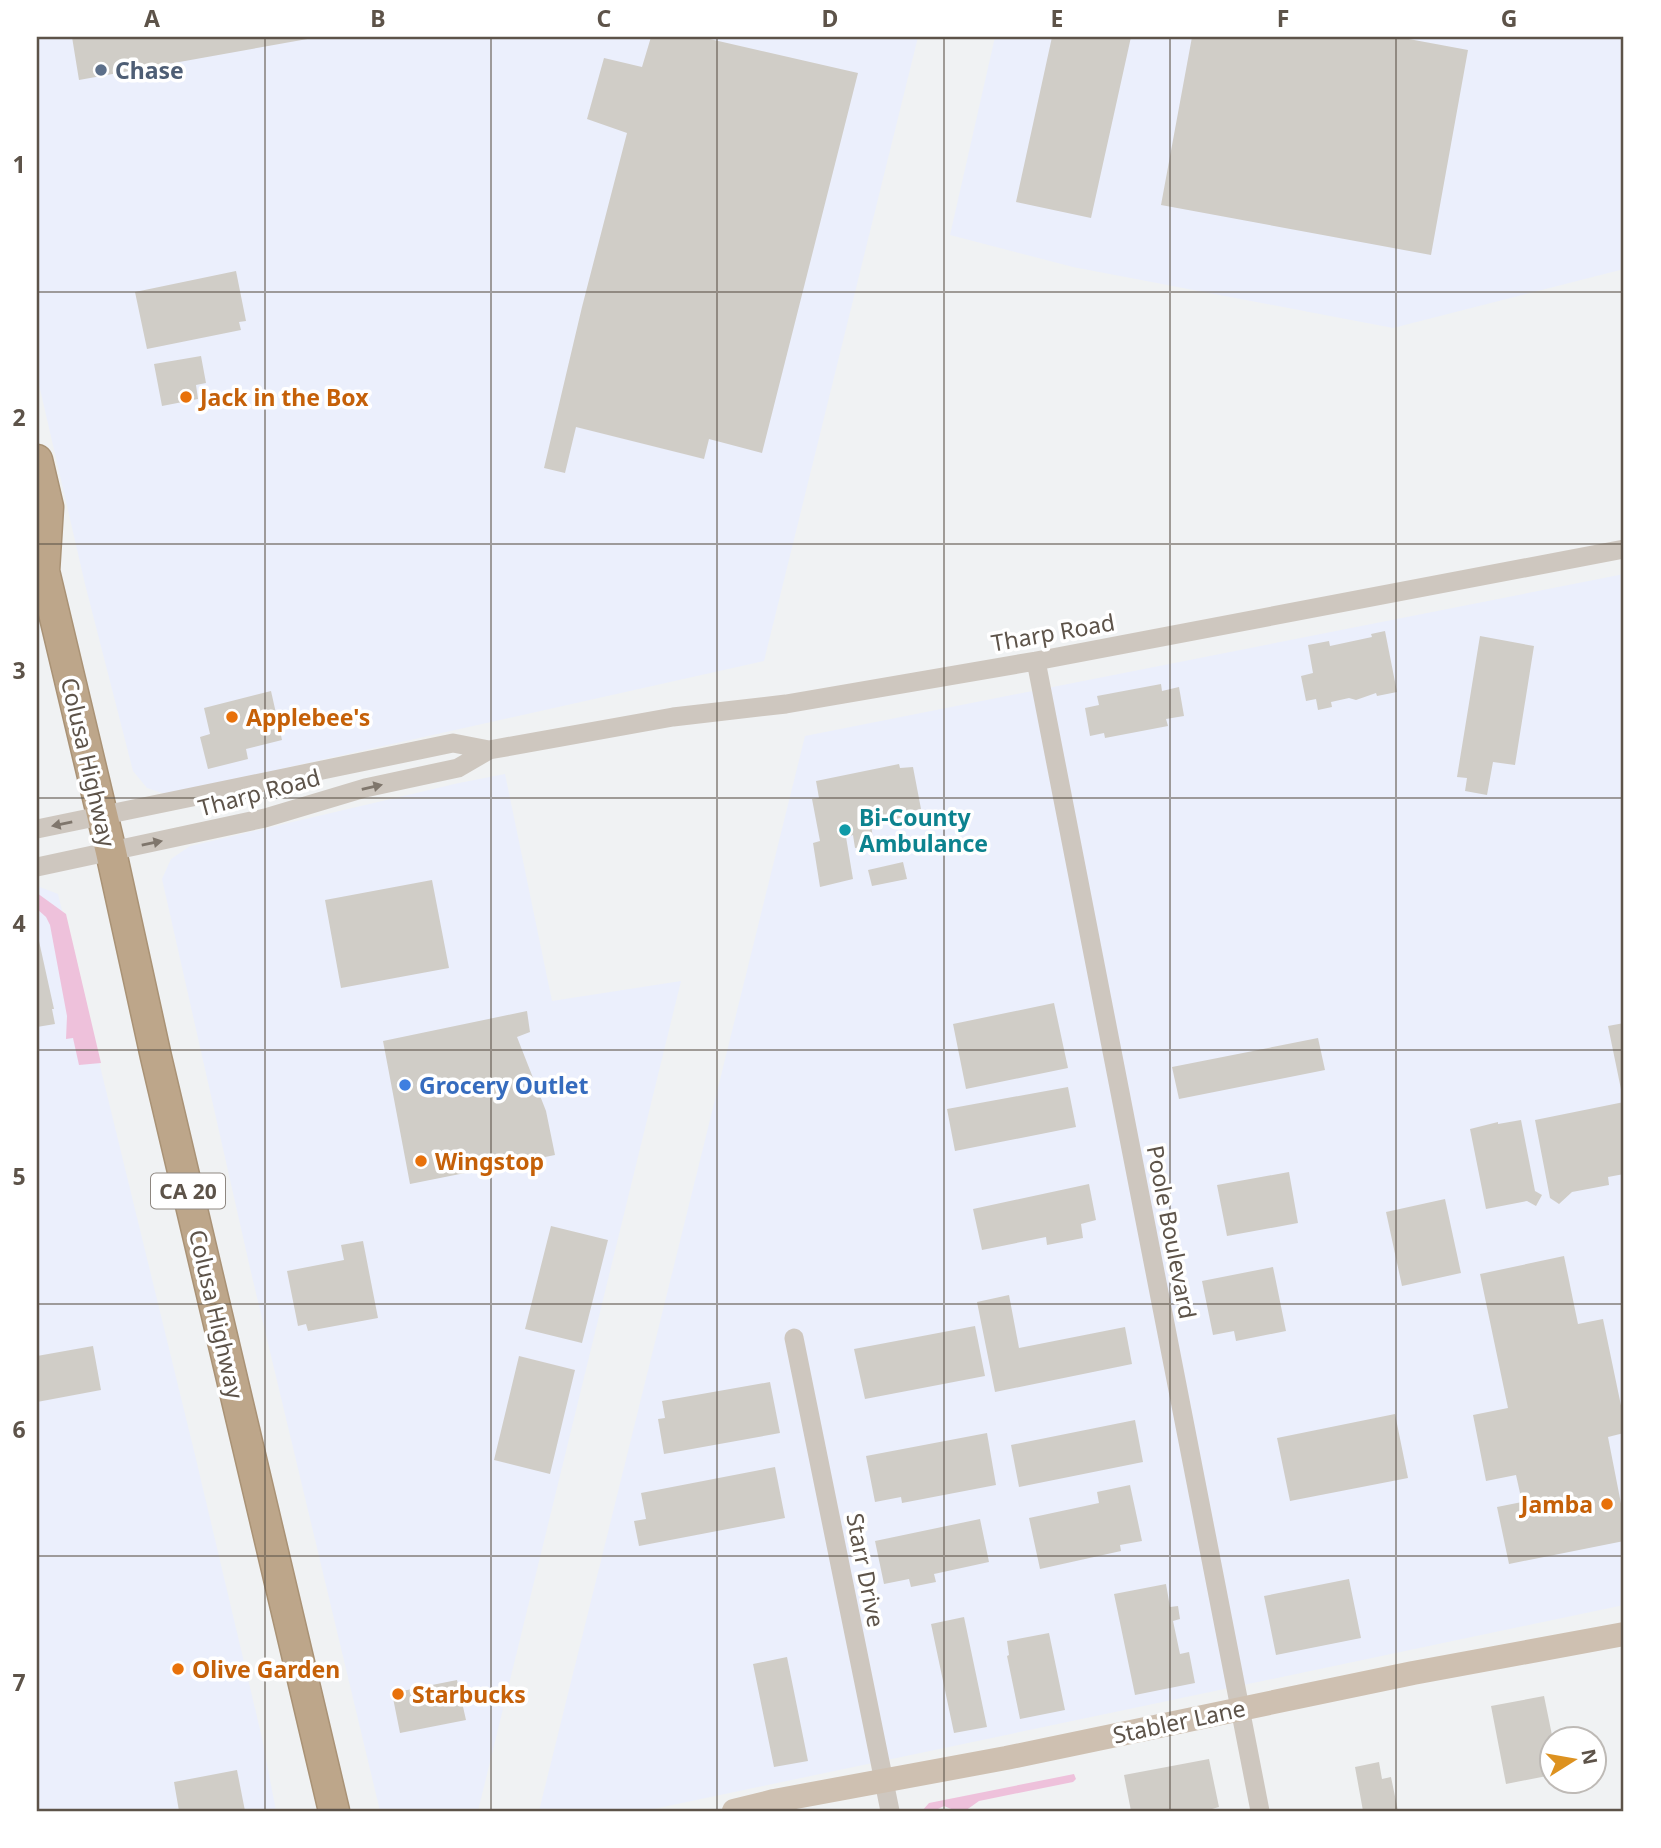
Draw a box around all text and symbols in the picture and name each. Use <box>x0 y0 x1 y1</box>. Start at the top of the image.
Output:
text: A <box>144 2 160 34</box>
text: B <box>370 2 386 34</box>
text: C <box>597 2 612 34</box>
text: D <box>822 2 838 34</box>
text: E <box>1051 2 1063 34</box>
text: F <box>1277 2 1289 34</box>
text: G <box>1501 2 1517 34</box>
place label: Chase <box>115 54 184 86</box>
marker: Chase <box>93 62 109 78</box>
text: 1 <box>12 148 26 180</box>
place label: Jack in the Box <box>198 381 369 413</box>
marker: Jack in the Box <box>178 389 194 405</box>
text: 2 <box>12 401 26 433</box>
street label: Tharp Road <box>989 605 1117 659</box>
text: 3 <box>12 654 26 686</box>
street label: Colusa Highway <box>54 674 124 850</box>
place label: Applebee's <box>246 701 370 733</box>
marker: Applebee's <box>224 709 240 725</box>
street label: Tharp Road <box>195 760 323 824</box>
one-way arrow <box>361 781 383 792</box>
place label: Bi-County Ambulance <box>859 801 988 859</box>
one-way arrow <box>51 819 73 830</box>
marker: Bi-County Ambulance <box>837 822 853 838</box>
one-way arrow <box>141 838 163 849</box>
text: 4 <box>12 907 26 939</box>
place label: Grocery Outlet <box>419 1069 589 1101</box>
marker: Grocery Outlet <box>397 1077 413 1093</box>
street label: Poole Boulevard <box>1140 1143 1204 1321</box>
place label: Wingstop <box>435 1145 544 1177</box>
marker: Wingstop <box>413 1153 429 1169</box>
text: 5 <box>12 1160 26 1192</box>
road number: CA 20 <box>151 1174 225 1208</box>
street label: Colusa Highway <box>182 1226 252 1402</box>
text: 6 <box>12 1413 26 1445</box>
place label: Jamba <box>1519 1488 1593 1520</box>
marker: Jamba <box>1599 1496 1615 1512</box>
street label: Starr Drive <box>839 1510 893 1630</box>
place label: Olive Garden <box>192 1653 340 1685</box>
marker: Olive Garden <box>170 1661 186 1677</box>
text: 7 <box>12 1666 26 1698</box>
place label: Starbucks <box>412 1678 526 1710</box>
marker: Starbucks <box>390 1686 406 1702</box>
street label: Stabler Lane <box>1110 1691 1248 1751</box>
north arrow <box>1538 1726 1608 1796</box>
text: N <box>1575 1747 1604 1767</box>

